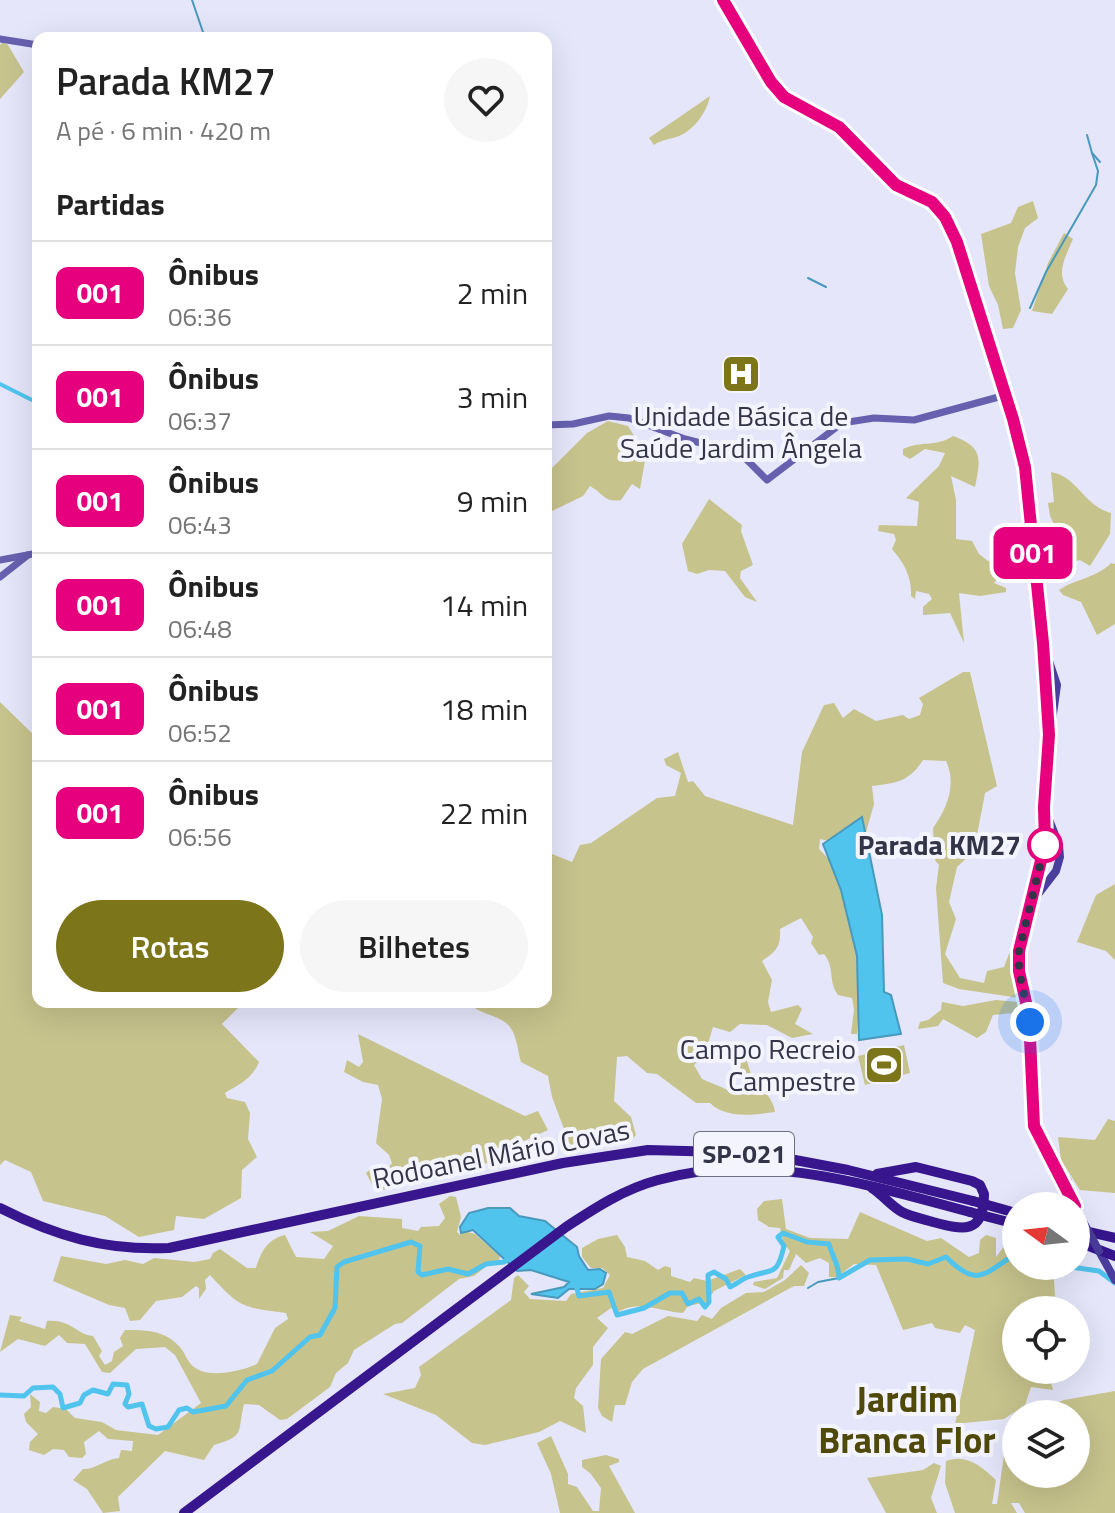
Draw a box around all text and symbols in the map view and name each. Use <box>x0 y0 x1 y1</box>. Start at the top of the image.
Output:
text: Parada KM27 <box>56 52 276 110</box>
button: heart <box>444 58 528 142</box>
text: A pé · 6 min · 420 m <box>56 111 271 150</box>
text: Partidas <box>56 181 165 227</box>
text: Ônibus <box>168 251 259 297</box>
text: 2 min <box>457 270 528 316</box>
text: 001 <box>76 271 124 314</box>
text: 06:36 <box>168 297 232 336</box>
hospital icon: Unidade Básica de Saúde Jardim Ângela <box>720 353 762 395</box>
text: Ônibus <box>168 355 259 401</box>
text: 3 min <box>457 374 528 420</box>
text: 001 <box>76 375 124 418</box>
place label: Unidade Básica de Saúde Jardim Ângela <box>620 394 862 469</box>
text: 06:37 <box>168 401 232 440</box>
text: Ônibus <box>168 459 259 505</box>
text: 9 min <box>457 478 528 524</box>
text: 001 <box>76 479 124 522</box>
text: 06:43 <box>168 505 232 544</box>
line badge: 001 <box>987 527 1079 579</box>
text: 001 <box>1009 531 1057 574</box>
text: Ônibus <box>168 563 259 609</box>
text: 14 min <box>440 582 528 628</box>
text: 001 <box>76 583 124 626</box>
text: 06:48 <box>168 609 232 648</box>
text: Ônibus <box>168 667 259 713</box>
text: 18 min <box>440 686 528 732</box>
text: 001 <box>76 687 124 730</box>
text: 06:52 <box>168 713 232 752</box>
text: Ônibus <box>168 771 259 817</box>
text: 22 min <box>440 790 528 836</box>
text: 001 <box>76 791 124 834</box>
text: 06:56 <box>168 817 232 856</box>
place label: Parada KM27 <box>858 823 1021 866</box>
marker: Parada KM27 <box>1028 828 1062 862</box>
button: Rotas <box>56 900 284 992</box>
button: Bilhetes <box>300 900 528 992</box>
your location <box>1010 1002 1050 1042</box>
place label: Campo Recreio Campestre <box>680 1027 856 1102</box>
sports icon: Campo Recreio Campestre <box>863 1044 905 1086</box>
street label: Rodoanel Mário Covas <box>369 1107 633 1200</box>
road number: SP-021 <box>694 1132 794 1176</box>
north arrow <box>1002 1192 1090 1280</box>
map controls <box>1002 1192 1090 1488</box>
button: locate <box>1002 1296 1090 1384</box>
district label: Jardim Branca Flor <box>818 1371 996 1467</box>
button: layers <box>1002 1400 1090 1488</box>

